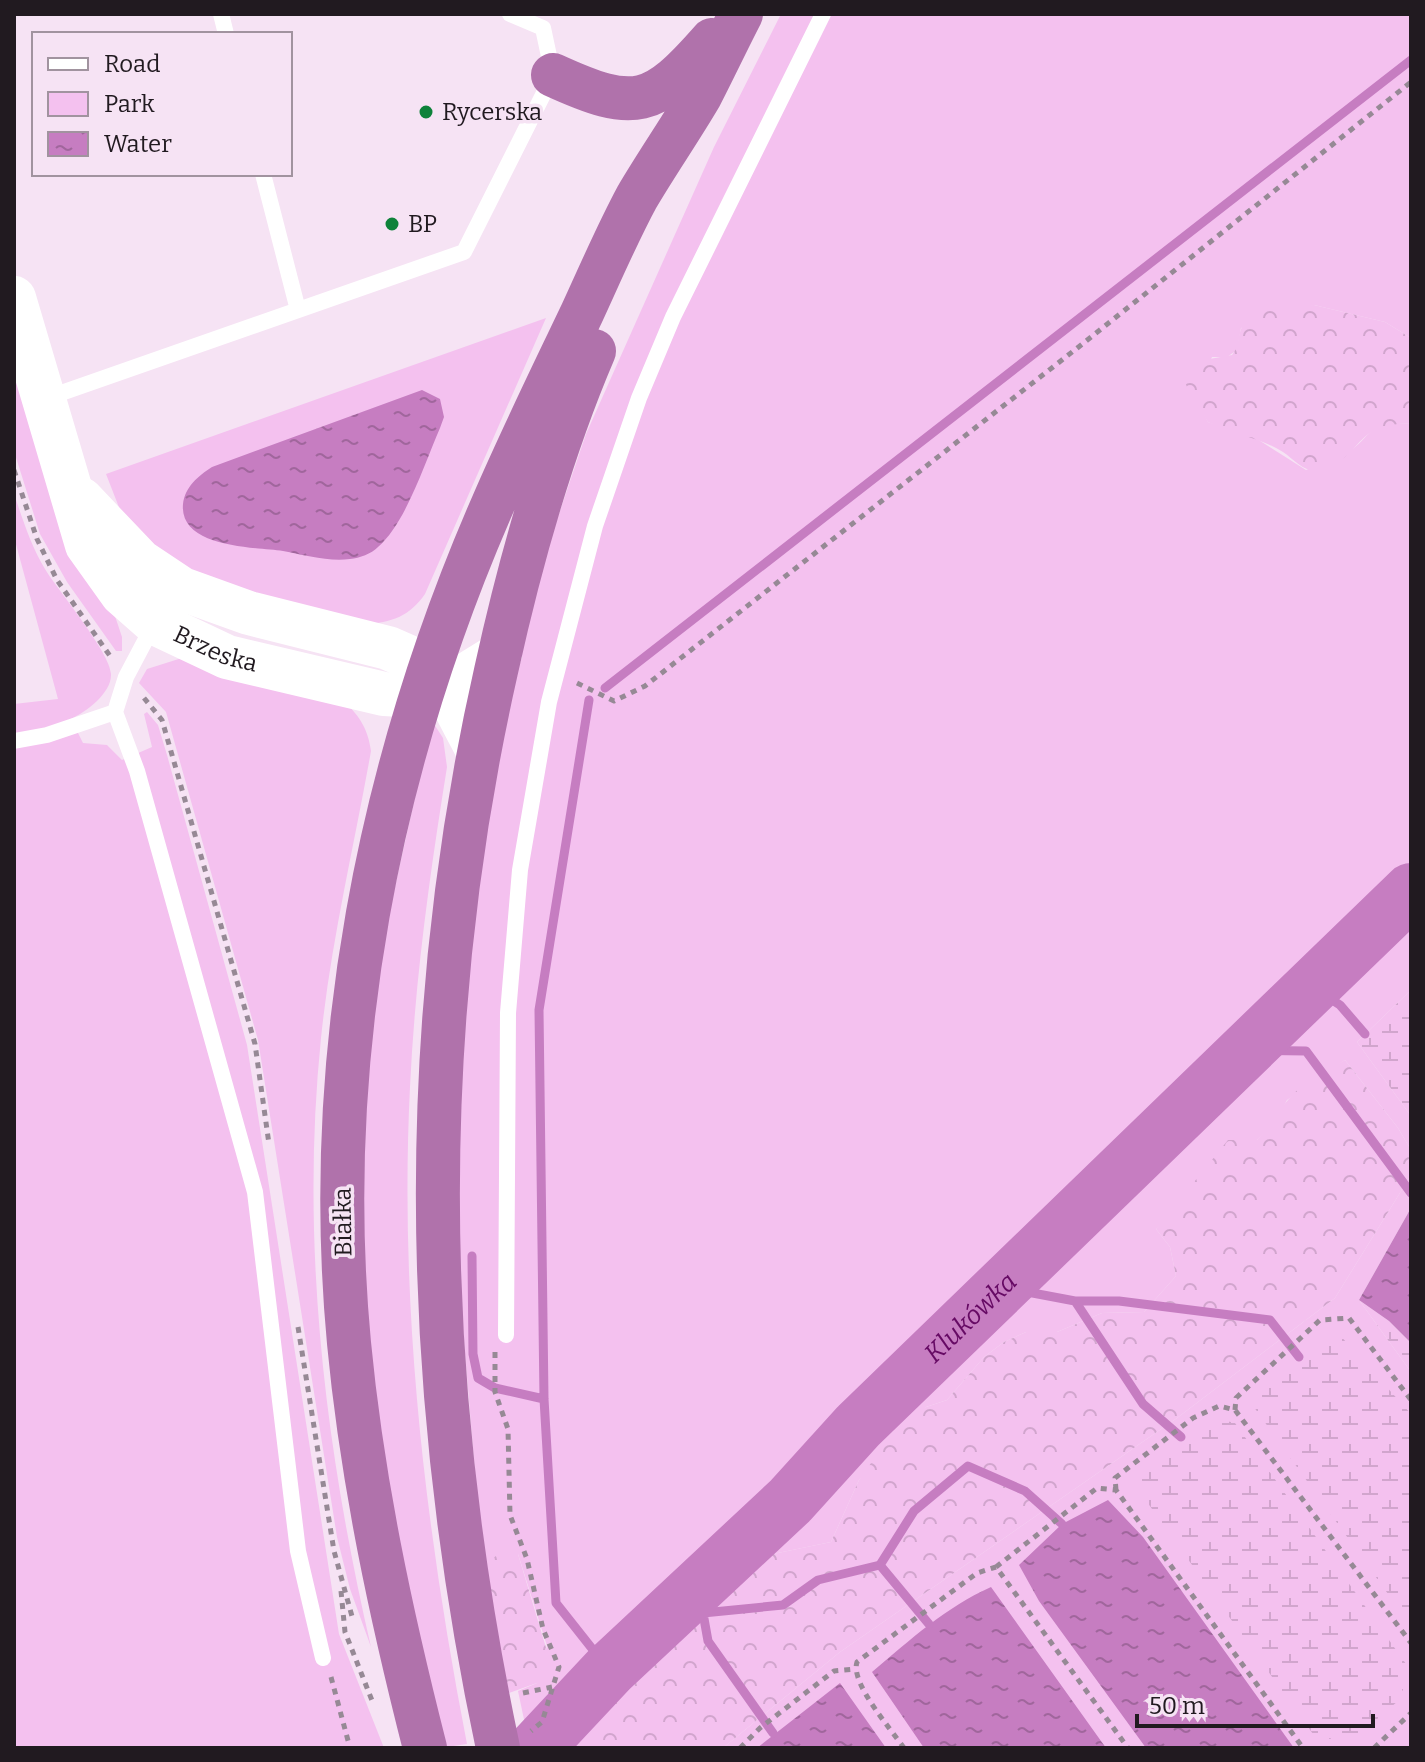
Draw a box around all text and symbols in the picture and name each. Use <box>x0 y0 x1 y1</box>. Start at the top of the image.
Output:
legend <box>32 32 292 176</box>
text: Road <box>104 50 160 78</box>
text: Park <box>104 90 155 118</box>
place label: Rycerska <box>442 98 542 126</box>
marker: Rycerska <box>417 103 435 121</box>
text: Water <box>104 130 172 158</box>
place label: BP <box>408 210 437 238</box>
marker: BP <box>383 215 401 233</box>
street label: Brzeska <box>169 620 260 678</box>
street label: Białka <box>328 1187 358 1257</box>
water label: Klukówka <box>918 1266 1023 1369</box>
scale bar <box>1137 1678 1373 1728</box>
text: 50 m <box>1149 1692 1205 1720</box>

